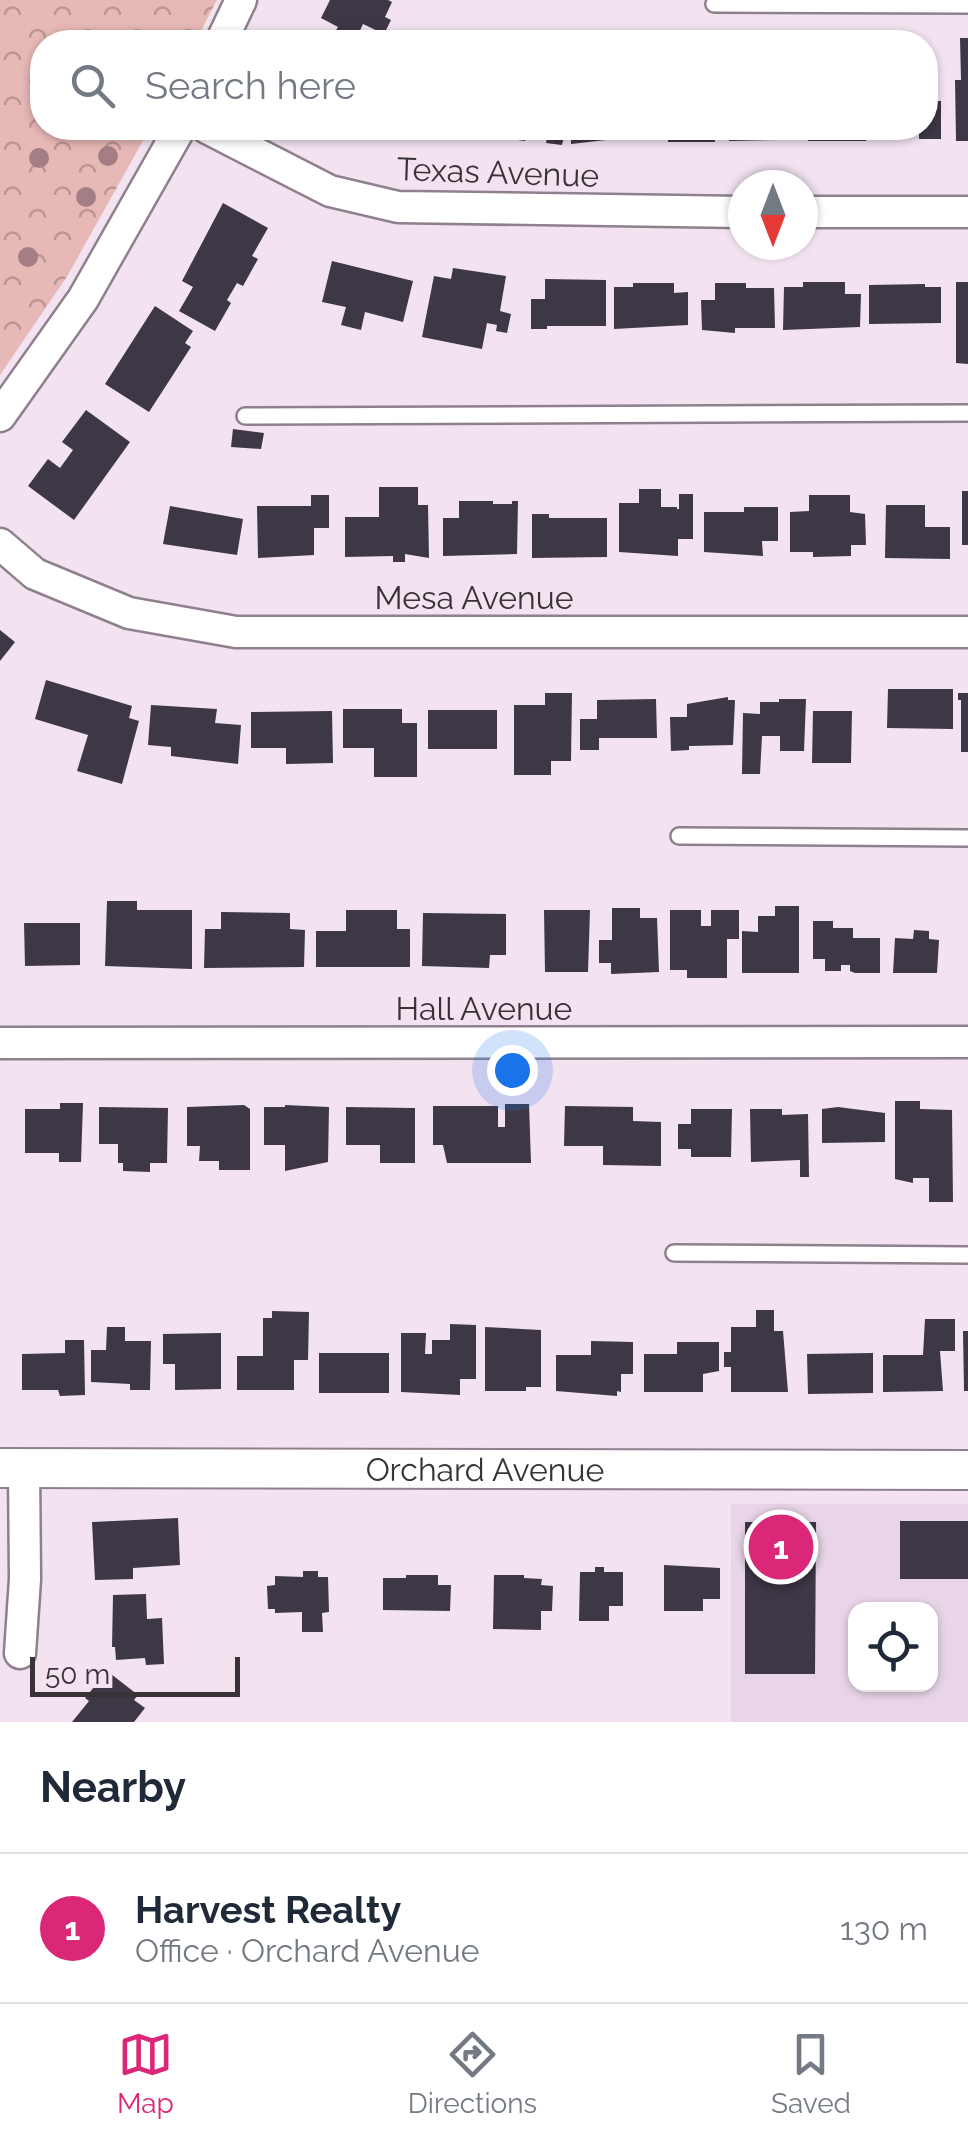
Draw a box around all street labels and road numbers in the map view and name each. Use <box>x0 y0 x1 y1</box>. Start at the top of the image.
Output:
street label: Texas Avenue <box>396 150 600 194</box>
street label: Mesa Avenue <box>375 579 573 616</box>
street label: Hall Avenue <box>396 990 572 1027</box>
street label: Orchard Avenue <box>366 1450 604 1488</box>

